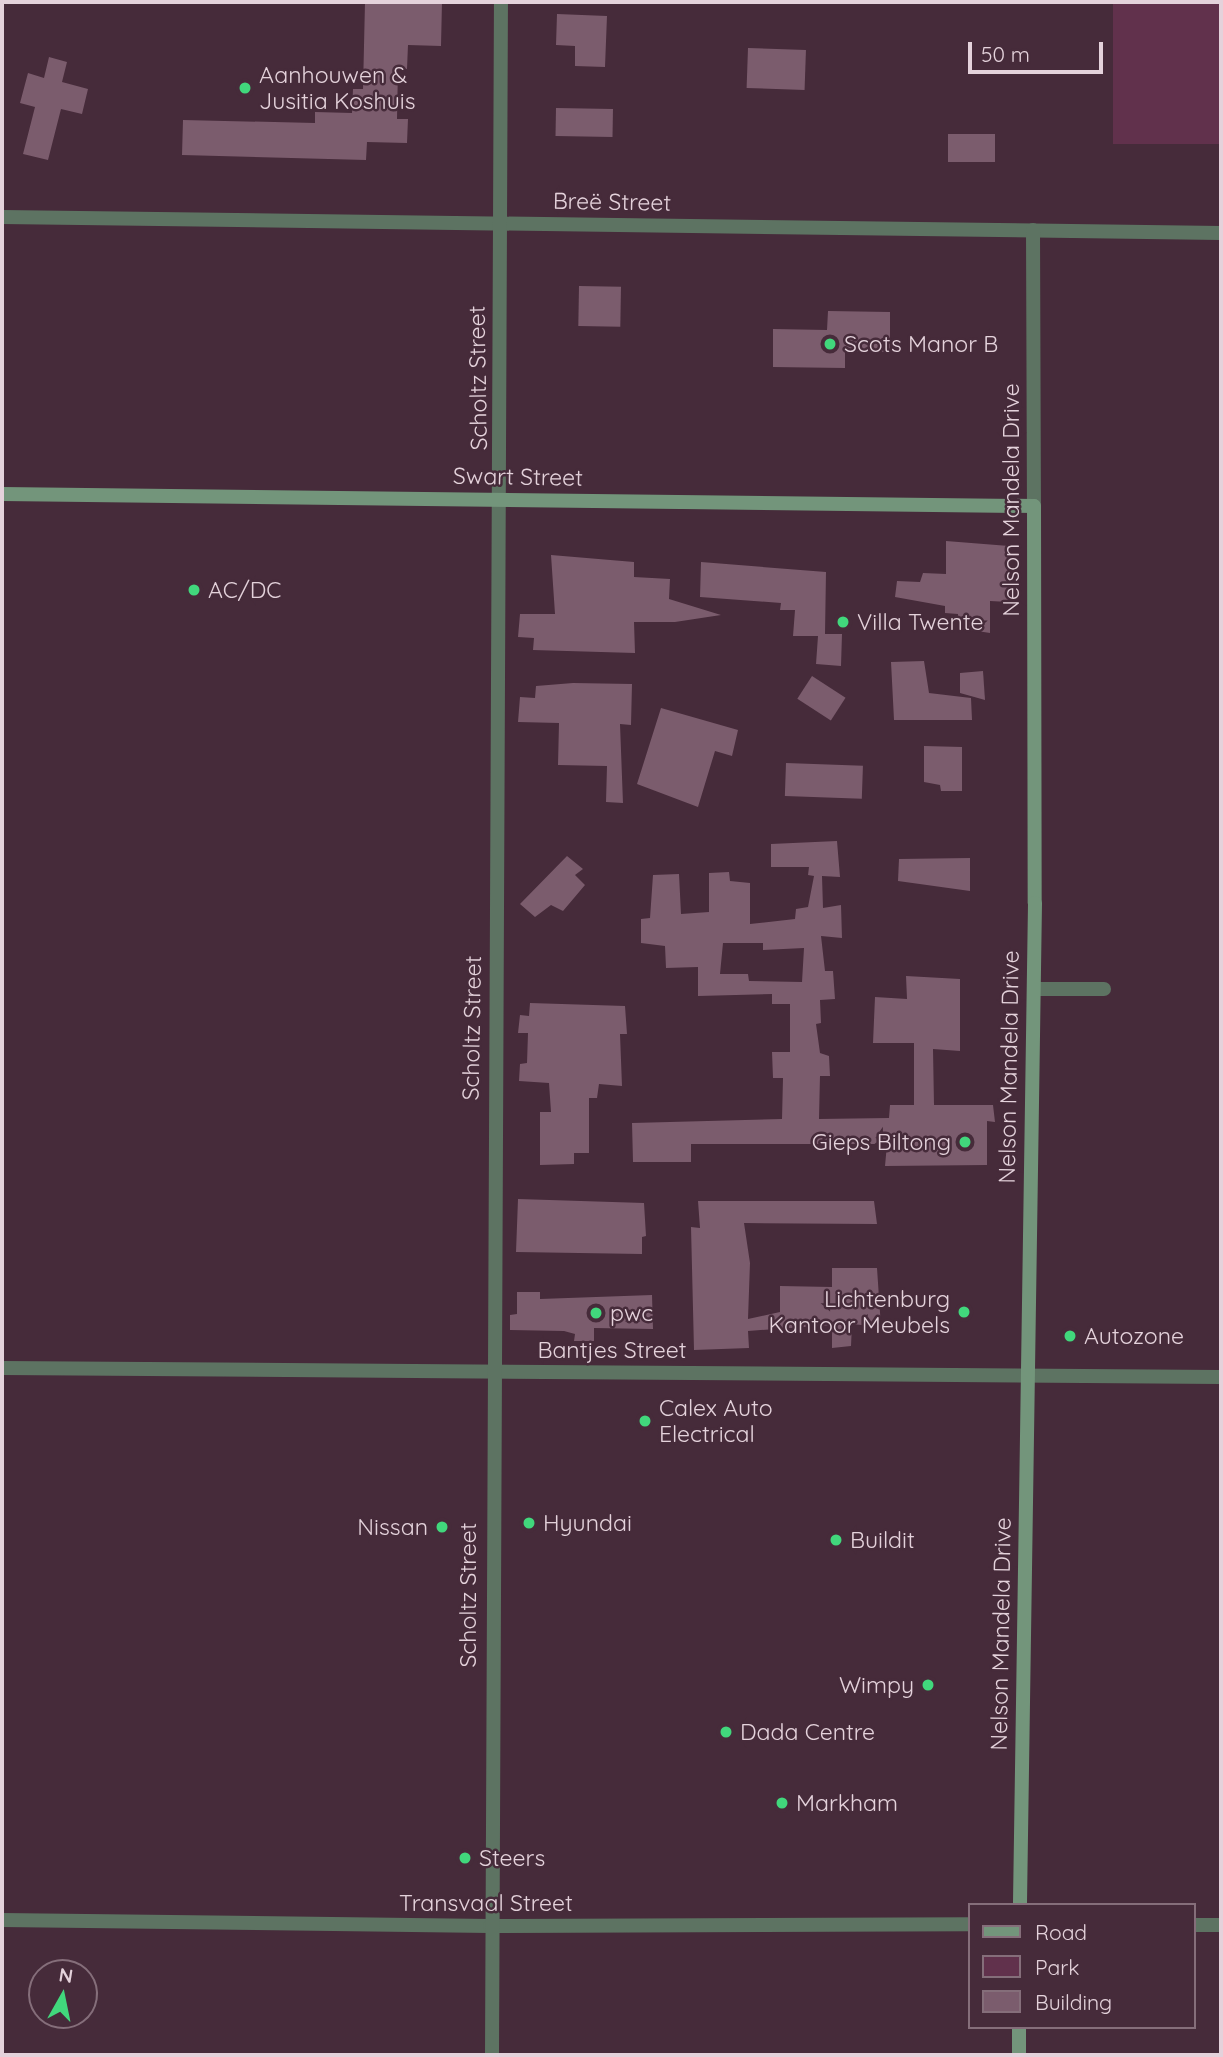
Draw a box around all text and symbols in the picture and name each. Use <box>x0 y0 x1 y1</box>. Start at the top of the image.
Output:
scale bar <box>971 28 1106 72</box>
text: 50 m <box>981 41 1030 67</box>
place label: Aanhouwen & Jusitia Koshuis <box>259 61 415 115</box>
marker: Aanhouwen & Jusitia Koshuis <box>237 80 253 96</box>
street label: Breë Street <box>553 187 671 217</box>
street label: Scholtz Street <box>463 305 493 451</box>
place label: Scots Manor B <box>844 330 998 358</box>
marker: Scots Manor B <box>822 336 838 352</box>
street label: Nelson Mandela Drive <box>997 383 1025 617</box>
street label: Swart Street <box>453 462 583 492</box>
place label: AC/DC <box>208 576 281 604</box>
marker: AC/DC <box>186 582 202 598</box>
place label: Villa Twente <box>857 608 983 636</box>
marker: Villa Twente <box>835 614 851 630</box>
street label: Nelson Mandela Drive <box>993 950 1025 1184</box>
street label: Scholtz Street <box>457 955 487 1101</box>
place label: Gieps Biltong <box>812 1128 951 1156</box>
marker: Gieps Biltong <box>957 1134 973 1150</box>
place label: Lichtenburg Kantoor Meubels <box>769 1285 950 1339</box>
place label: pwc <box>610 1299 653 1327</box>
marker: Lichtenburg Kantoor Meubels <box>956 1304 972 1320</box>
marker: pwc <box>588 1305 604 1321</box>
place label: Autozone <box>1084 1322 1184 1350</box>
marker: Autozone <box>1062 1328 1078 1344</box>
street label: Bantjes Street <box>537 1336 687 1364</box>
place label: Calex Auto Electrical <box>659 1394 773 1448</box>
marker: Calex Auto Electrical <box>637 1413 653 1429</box>
place label: Hyundai <box>543 1509 632 1537</box>
place label: Nissan <box>357 1513 428 1541</box>
marker: Hyundai <box>521 1515 537 1531</box>
street label: Nelson Mandela Drive <box>985 1517 1017 1751</box>
marker: Nissan <box>434 1519 450 1535</box>
street label: Scholtz Street <box>454 1523 482 1667</box>
place label: Buildit <box>850 1526 915 1554</box>
marker: Buildit <box>828 1532 844 1548</box>
place label: Wimpy <box>839 1671 914 1699</box>
marker: Wimpy <box>920 1677 936 1693</box>
place label: Dada Centre <box>740 1718 875 1746</box>
marker: Dada Centre <box>718 1724 734 1740</box>
place label: Markham <box>796 1789 898 1817</box>
marker: Markham <box>774 1795 790 1811</box>
place label: Steers <box>479 1844 545 1872</box>
marker: Steers <box>457 1850 473 1866</box>
street label: Transvaal Street <box>399 1889 573 1917</box>
legend <box>968 1903 1195 2029</box>
text: Road <box>1035 1919 1087 1945</box>
text: Park <box>1035 1954 1079 1980</box>
north arrow <box>28 1959 98 2029</box>
text: N <box>57 1962 75 1988</box>
text: Building <box>1035 1989 1112 2015</box>

